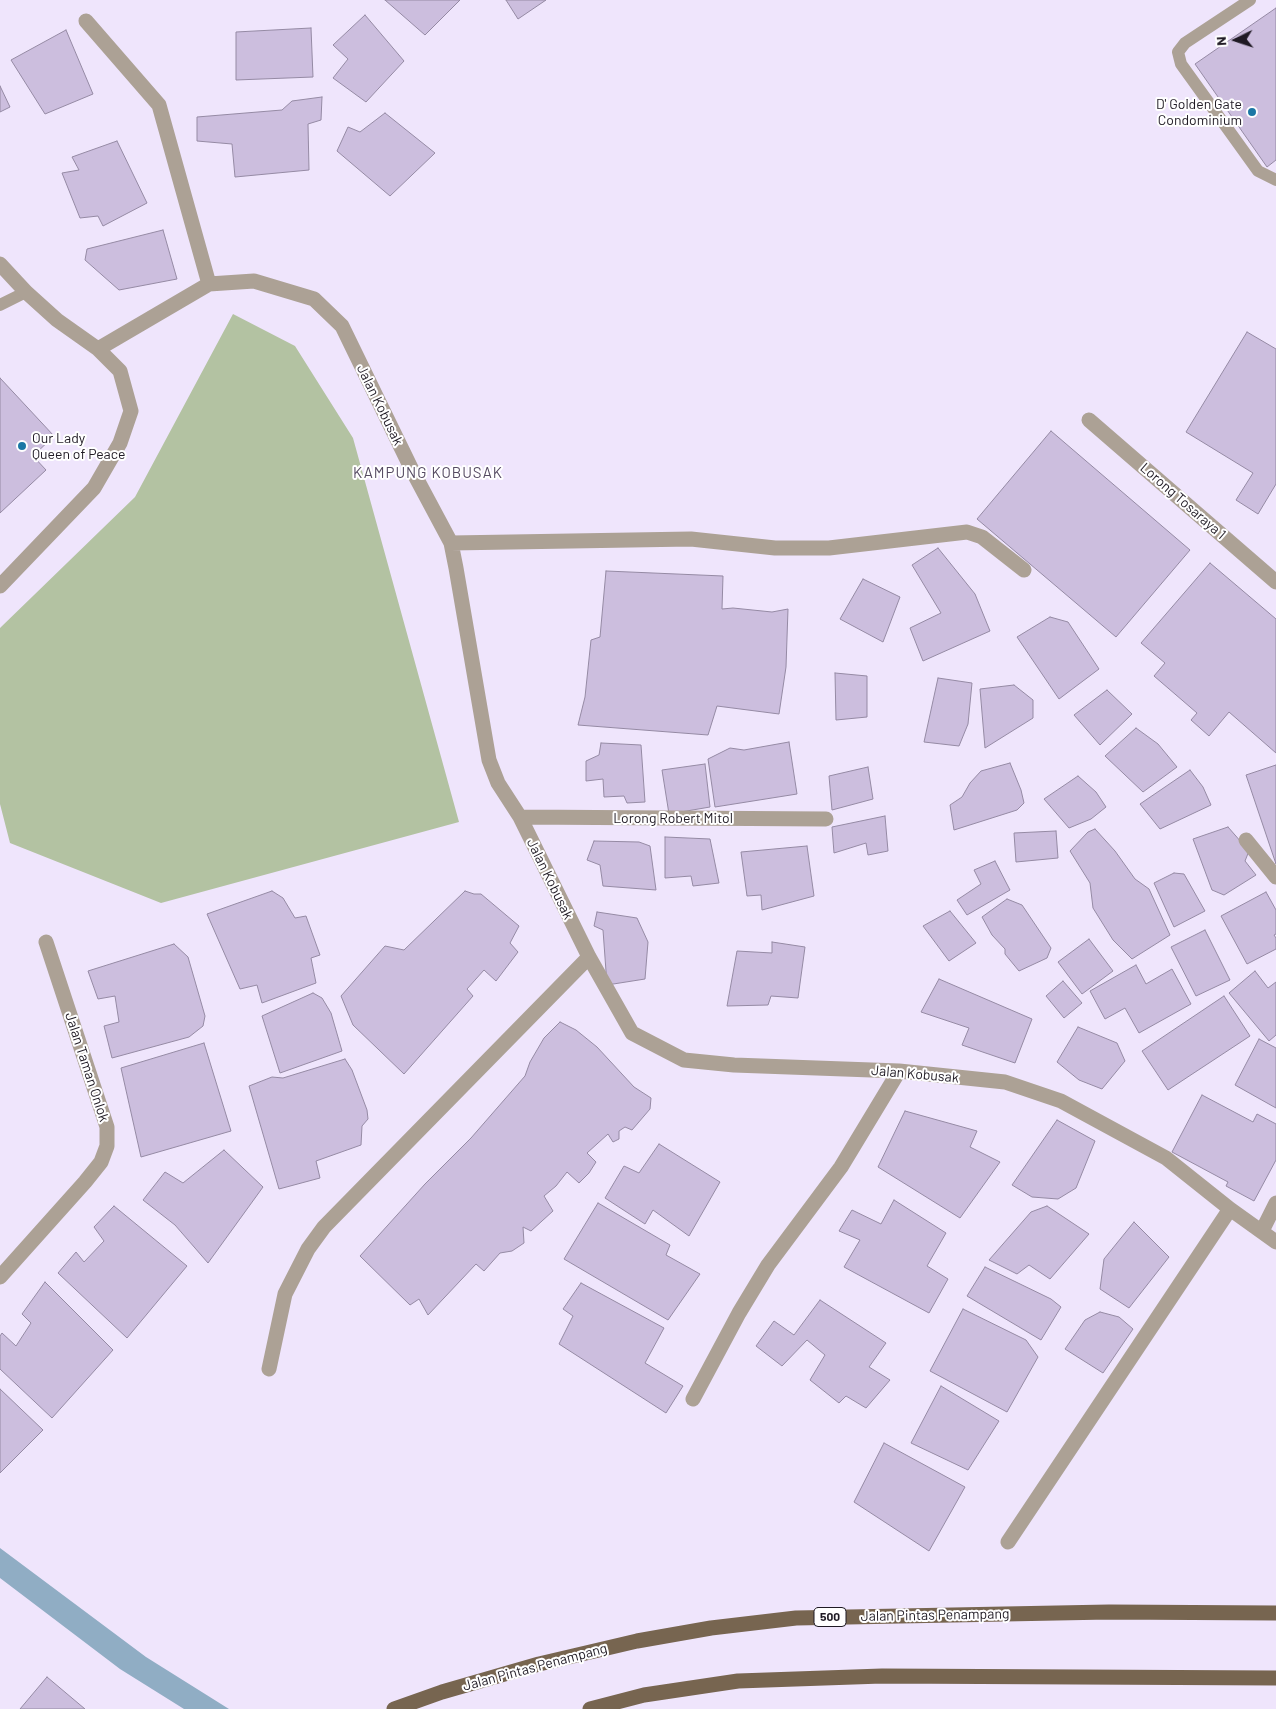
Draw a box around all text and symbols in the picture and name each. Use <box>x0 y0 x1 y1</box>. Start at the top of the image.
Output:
north arrow <box>1211 15 1261 65</box>
text: N <box>1212 36 1229 46</box>
place label: D' Golden Gate Condominium <box>1156 96 1242 128</box>
marker: D' Golden Gate Condominium <box>1246 106 1258 118</box>
street label: Jalan Kobusak <box>353 362 407 448</box>
place label: Our Lady Queen of Peace <box>32 430 125 462</box>
marker: Our Lady Queen of Peace <box>16 440 28 452</box>
street label: Lorong Tosaraya 1 <box>1137 459 1229 543</box>
district label: KAMPUNG KOBUSAK <box>351 464 505 482</box>
street label: Lorong Robert Mitol <box>613 810 733 826</box>
street label: Jalan Kobusak <box>523 836 577 922</box>
street label: Jalan Taman Onlok <box>61 1010 113 1124</box>
street label: Jalan Kobusak <box>870 1062 960 1086</box>
street label: Jalan Pintas Penampang <box>860 1605 1010 1625</box>
road number: 500 <box>814 1608 846 1626</box>
street label: Jalan Pintas Penampang <box>461 1640 609 1694</box>

